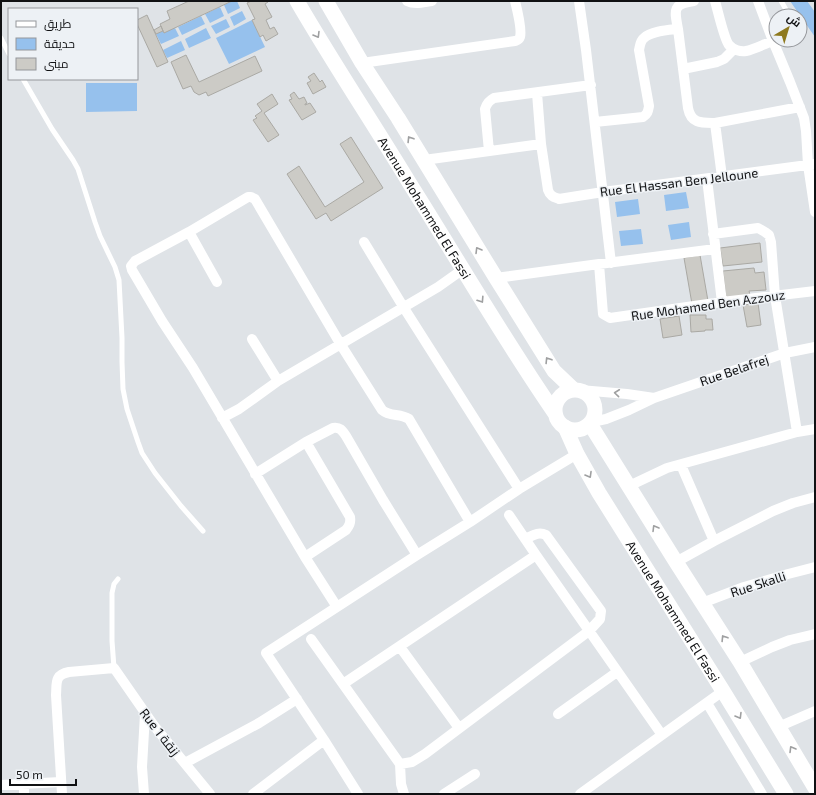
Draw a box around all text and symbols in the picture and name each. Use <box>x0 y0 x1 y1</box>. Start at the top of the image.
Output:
legend <box>8 8 138 80</box>
north arrow <box>768 8 808 48</box>
text: ش <box>784 10 804 30</box>
text: طريق <box>44 16 72 31</box>
one-way arrow <box>313 31 320 38</box>
text: حديقة <box>44 36 75 51</box>
text: مبنى <box>44 56 69 71</box>
street label: Avenue Mohammed El Fassi <box>375 134 475 282</box>
one-way arrow <box>408 136 415 143</box>
street label: Rue El Hassan Ben Jelloune <box>599 164 759 200</box>
one-way arrow <box>476 247 483 254</box>
street label: Rue Mohamed Ben Azzouz <box>630 286 786 324</box>
one-way arrow <box>477 296 484 303</box>
street label: Rue Belafrej <box>698 351 770 389</box>
one-way arrow <box>545 357 552 364</box>
one-way arrow <box>614 389 620 398</box>
one-way arrow <box>584 471 591 478</box>
one-way arrow <box>652 525 660 532</box>
street label: Avenue Mohammed El Fassi <box>623 538 723 685</box>
street label: Rue Skalli <box>728 568 788 600</box>
one-way arrow <box>722 635 729 642</box>
street label: Rue 1 زنقة <box>136 705 184 759</box>
one-way arrow <box>734 712 741 719</box>
one-way arrow <box>789 746 797 753</box>
scale bar <box>10 761 76 787</box>
text: 50 m <box>16 767 43 781</box>

